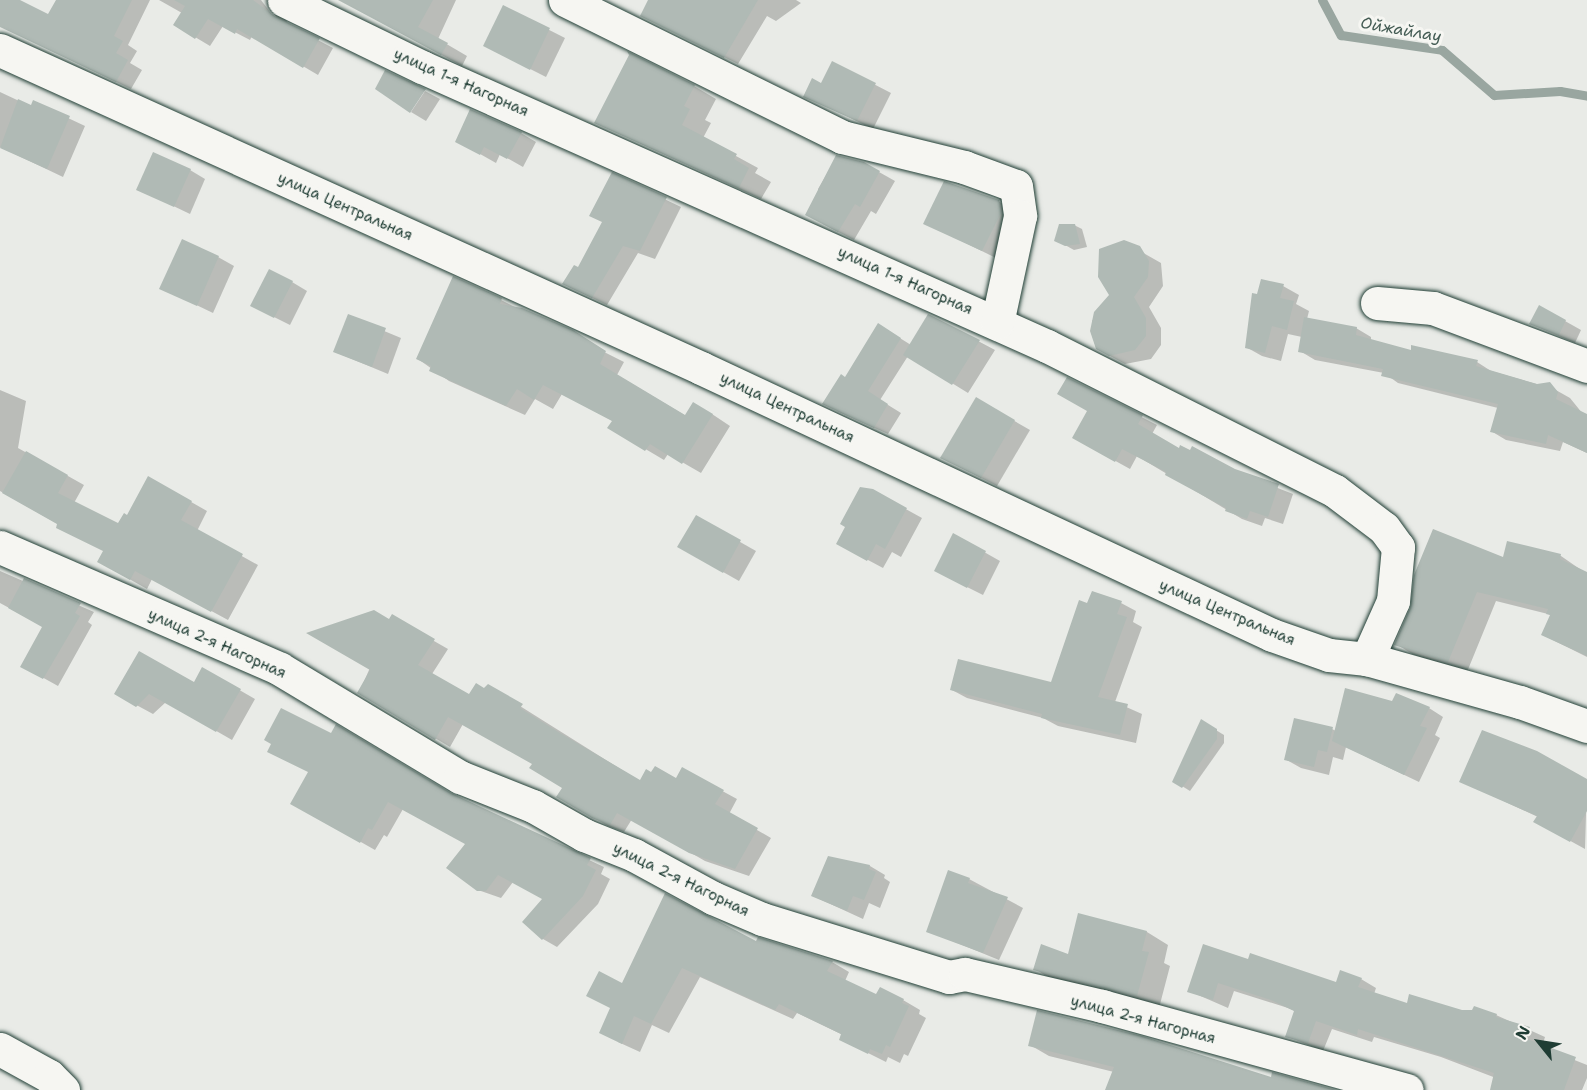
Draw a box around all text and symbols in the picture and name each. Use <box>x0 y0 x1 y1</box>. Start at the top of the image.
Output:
water label: Ойжайлау <box>1359 13 1443 47</box>
street label: улица 1-я Нагорная <box>391 45 531 121</box>
street label: улица Центральная <box>275 169 415 245</box>
street label: улица 1-я Нагорная <box>835 243 975 319</box>
street label: улица Центральная <box>717 369 857 447</box>
street label: улица Центральная <box>1156 576 1298 650</box>
street label: улица 2-я Нагорная <box>145 605 289 683</box>
street label: улица 2-я Нагорная <box>610 839 752 921</box>
street label: улица 2-я Нагорная <box>1069 992 1217 1048</box>
north arrow <box>1509 1012 1569 1072</box>
text: N <box>1511 1022 1535 1043</box>

